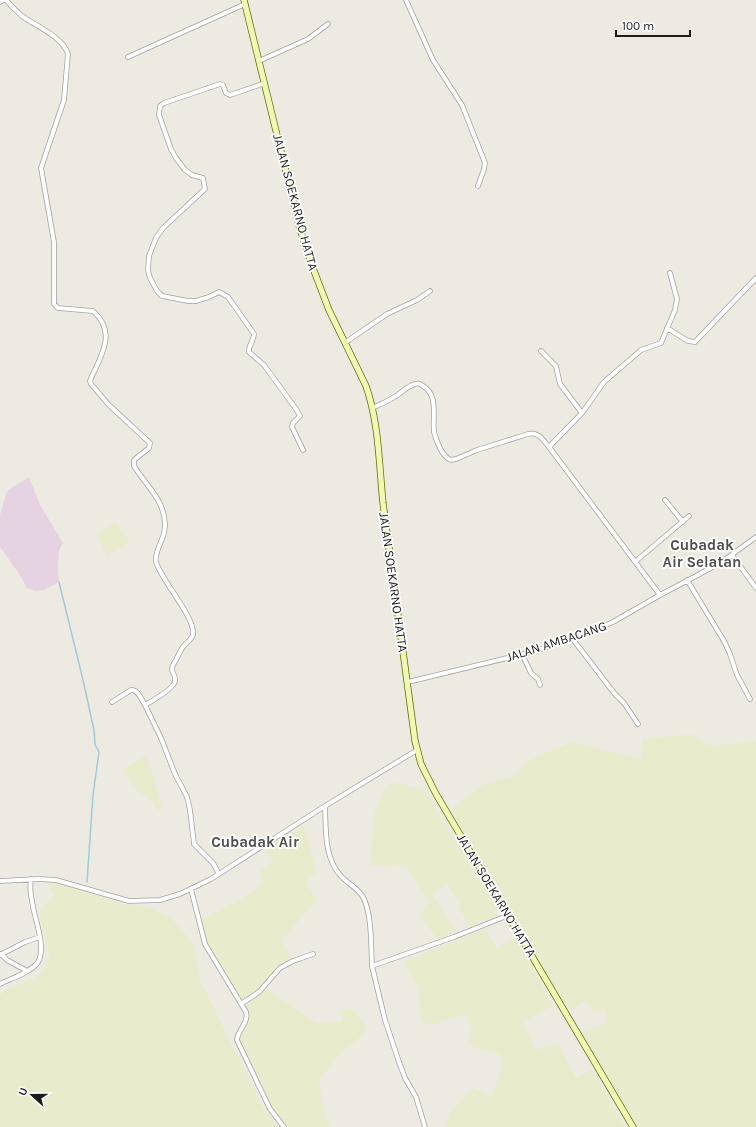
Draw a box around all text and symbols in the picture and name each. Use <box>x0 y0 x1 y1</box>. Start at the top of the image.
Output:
scale bar <box>616 12 690 38</box>
text: 100 m <box>622 19 654 33</box>
street label: JALAN SOEKARNO HATTA <box>270 132 321 273</box>
street label: JALAN SOEKARNO HATTA <box>376 511 411 653</box>
district label: Cubadak Air Selatan <box>663 536 741 571</box>
street label: JALAN AMBACANG <box>504 618 608 665</box>
street label: JALAN SOEKARNO HATTA <box>454 831 540 960</box>
district label: Cubadak Air <box>211 833 299 851</box>
north arrow <box>12 1075 52 1115</box>
text: U <box>16 1086 31 1097</box>

